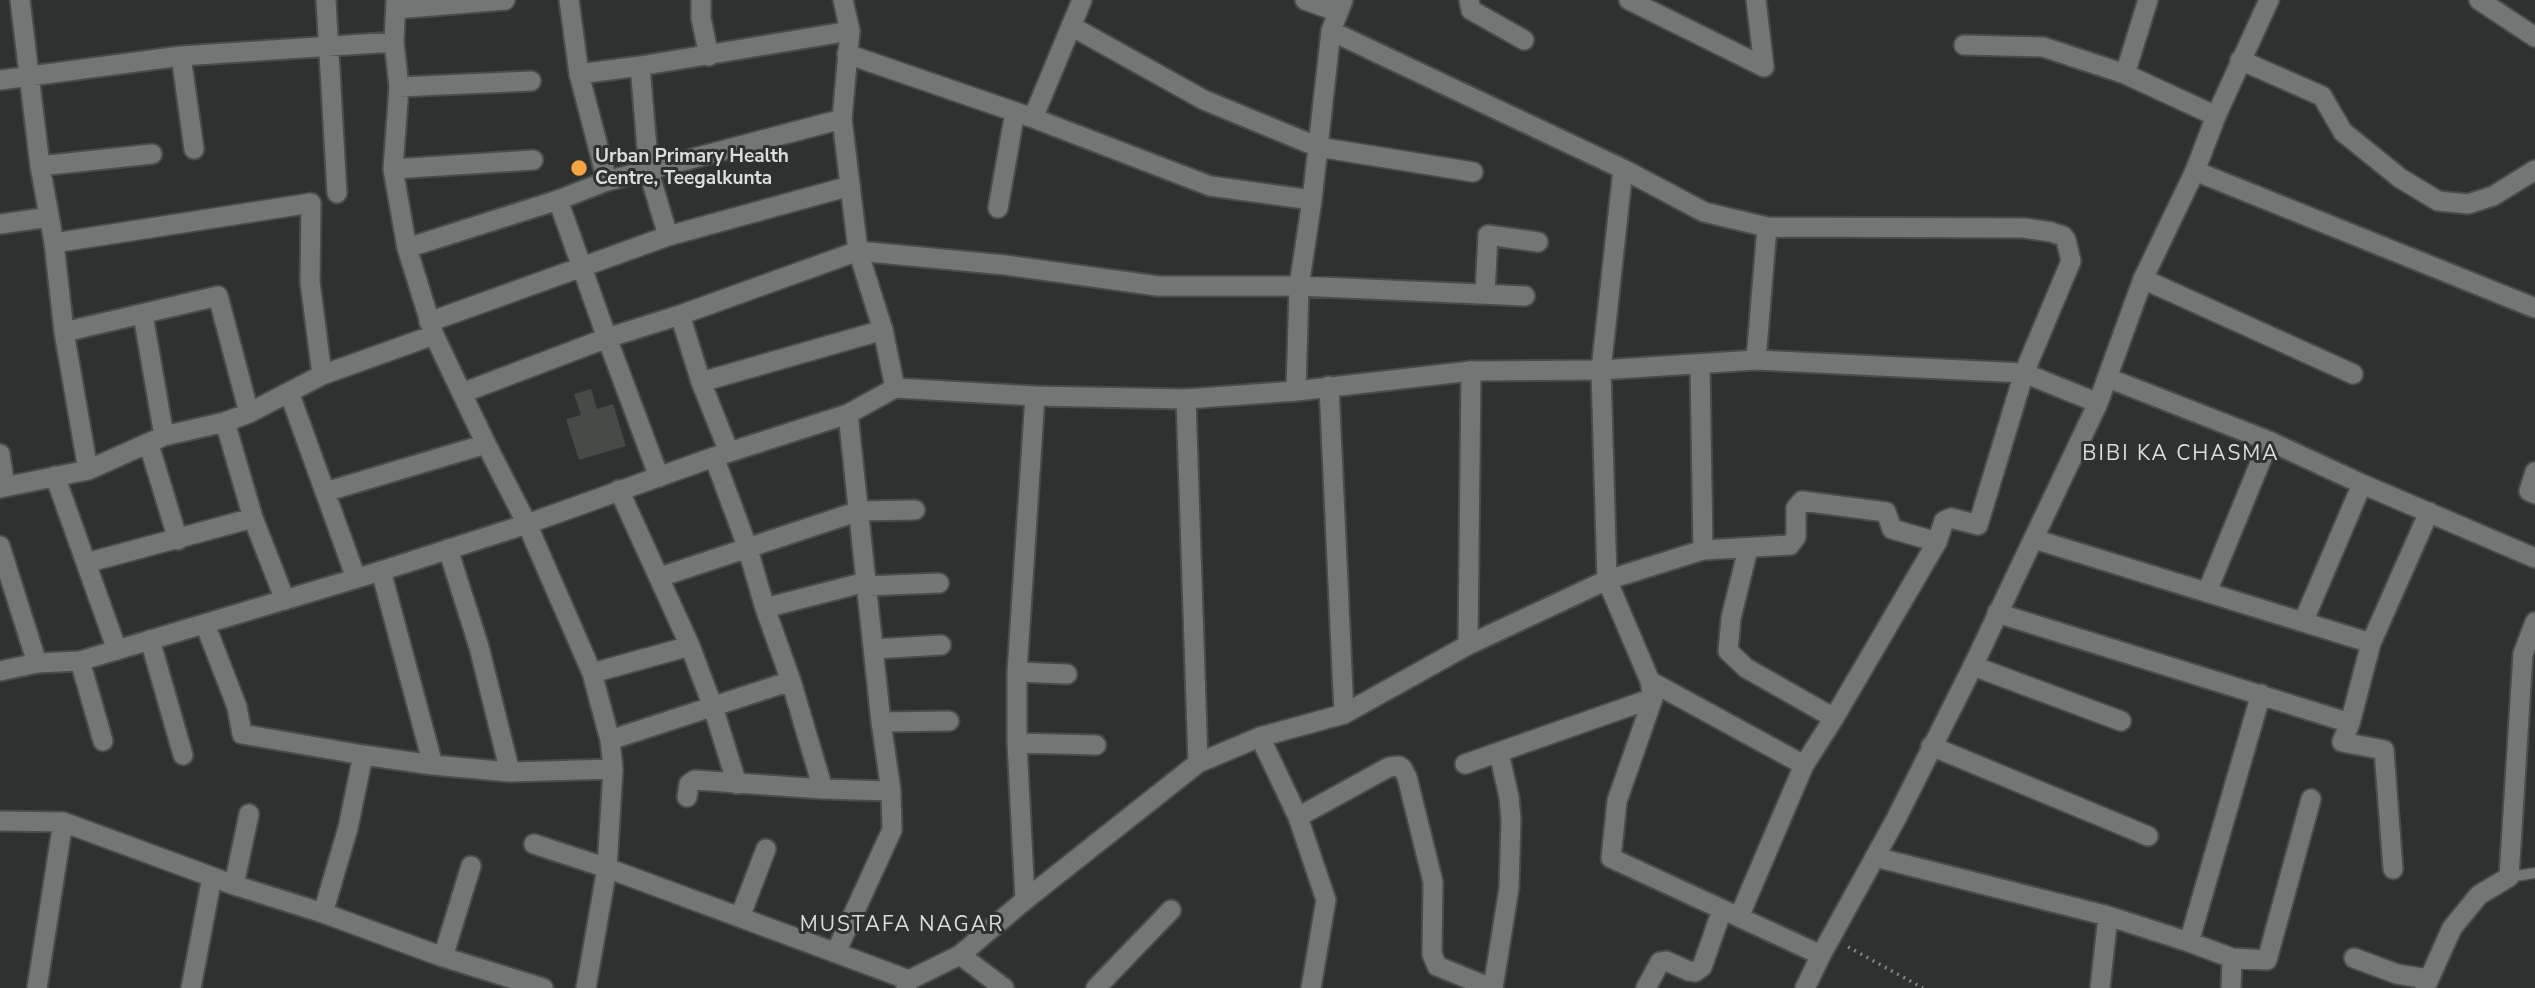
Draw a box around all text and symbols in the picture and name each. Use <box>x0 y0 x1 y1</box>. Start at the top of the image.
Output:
place label: Urban Primary Health Centre, Teegalkunta <box>595 146 789 190</box>
marker: Urban Primary Health Centre, Teegalkunta <box>569 158 589 178</box>
district label: BIBI KA CHASMA <box>2084 442 2278 468</box>
district label: MUSTAFA NAGAR <box>801 913 1003 939</box>

